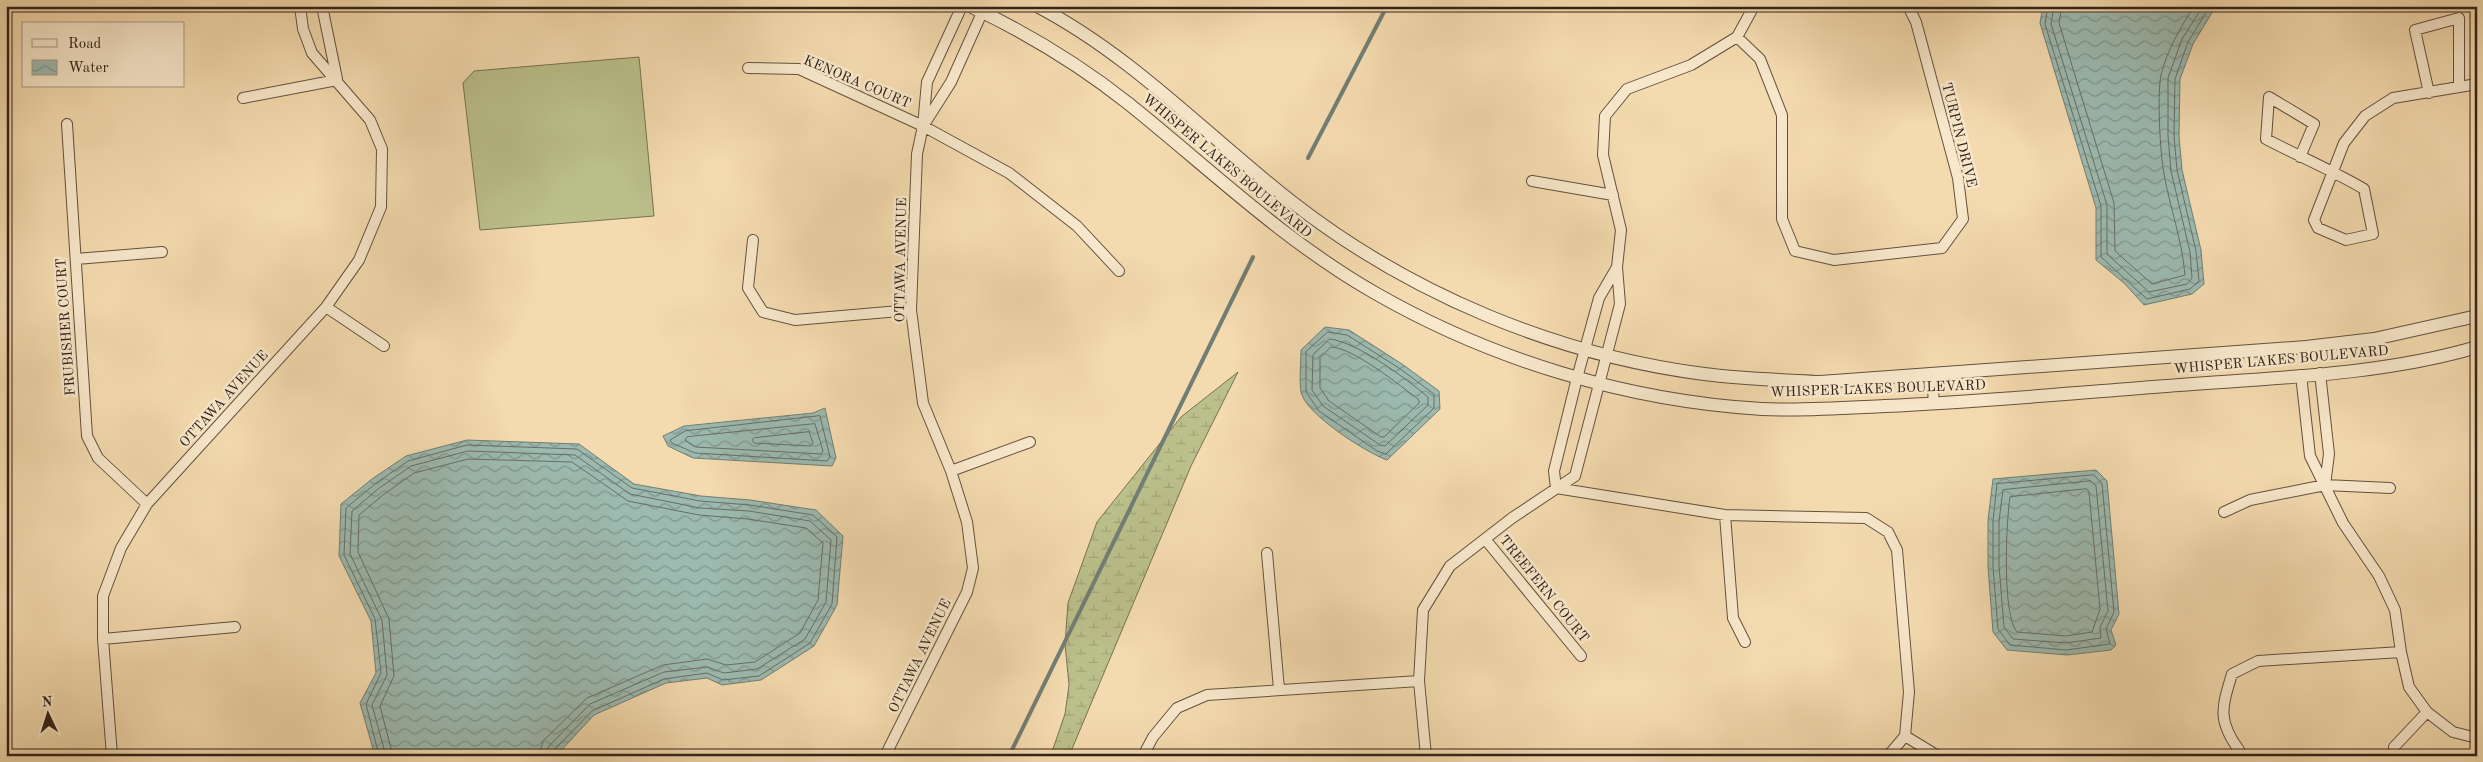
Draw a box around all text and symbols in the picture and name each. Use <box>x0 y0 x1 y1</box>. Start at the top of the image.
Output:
legend <box>22 22 185 88</box>
text: Road <box>68 37 102 52</box>
street label: KENORA COURT <box>801 53 913 111</box>
text: Water <box>68 61 109 76</box>
street label: TURPIN DRIVE <box>1939 81 1979 189</box>
street label: WHISPER LAKES BOULEVARD <box>1140 91 1314 241</box>
street label: OTTAWA AVENUE <box>893 197 909 323</box>
street label: FRUBISHER COURT <box>54 258 78 396</box>
street label: WHISPER LAKES BOULEVARD <box>2173 344 2389 376</box>
street label: OTTAWA AVENUE <box>177 348 271 450</box>
street label: WHISPER LAKES BOULEVARD <box>1770 378 1986 400</box>
street label: TREEFERN COURT <box>1497 533 1591 645</box>
street label: OTTAWA AVENUE <box>886 597 954 715</box>
north arrow <box>22 690 72 740</box>
text: N <box>41 695 53 709</box>

